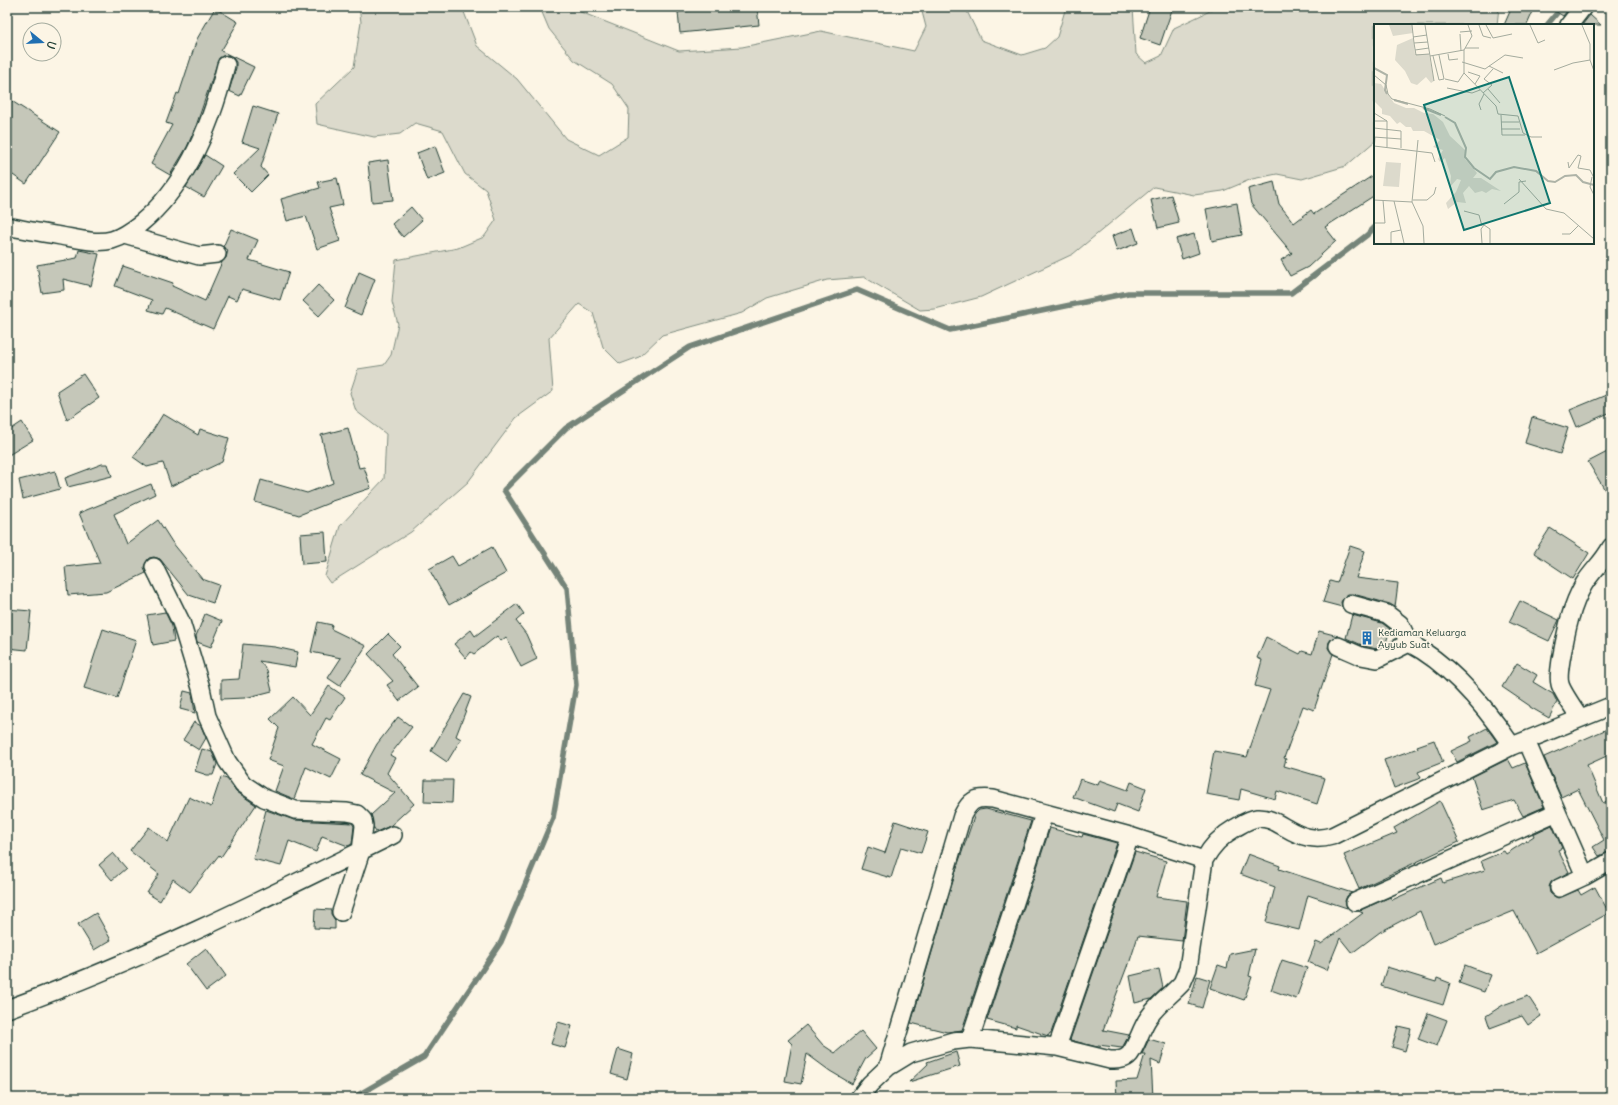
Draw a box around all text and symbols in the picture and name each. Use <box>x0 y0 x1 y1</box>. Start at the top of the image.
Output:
north arrow <box>22 22 62 62</box>
inset map <box>1374 24 1594 244</box>
text: U <box>44 39 59 51</box>
place label: Kediaman Keluarga Ayyub Suat <box>1378 626 1466 651</box>
building icon: Kediaman Keluarga Ayyub Suat <box>1359 630 1375 646</box>

